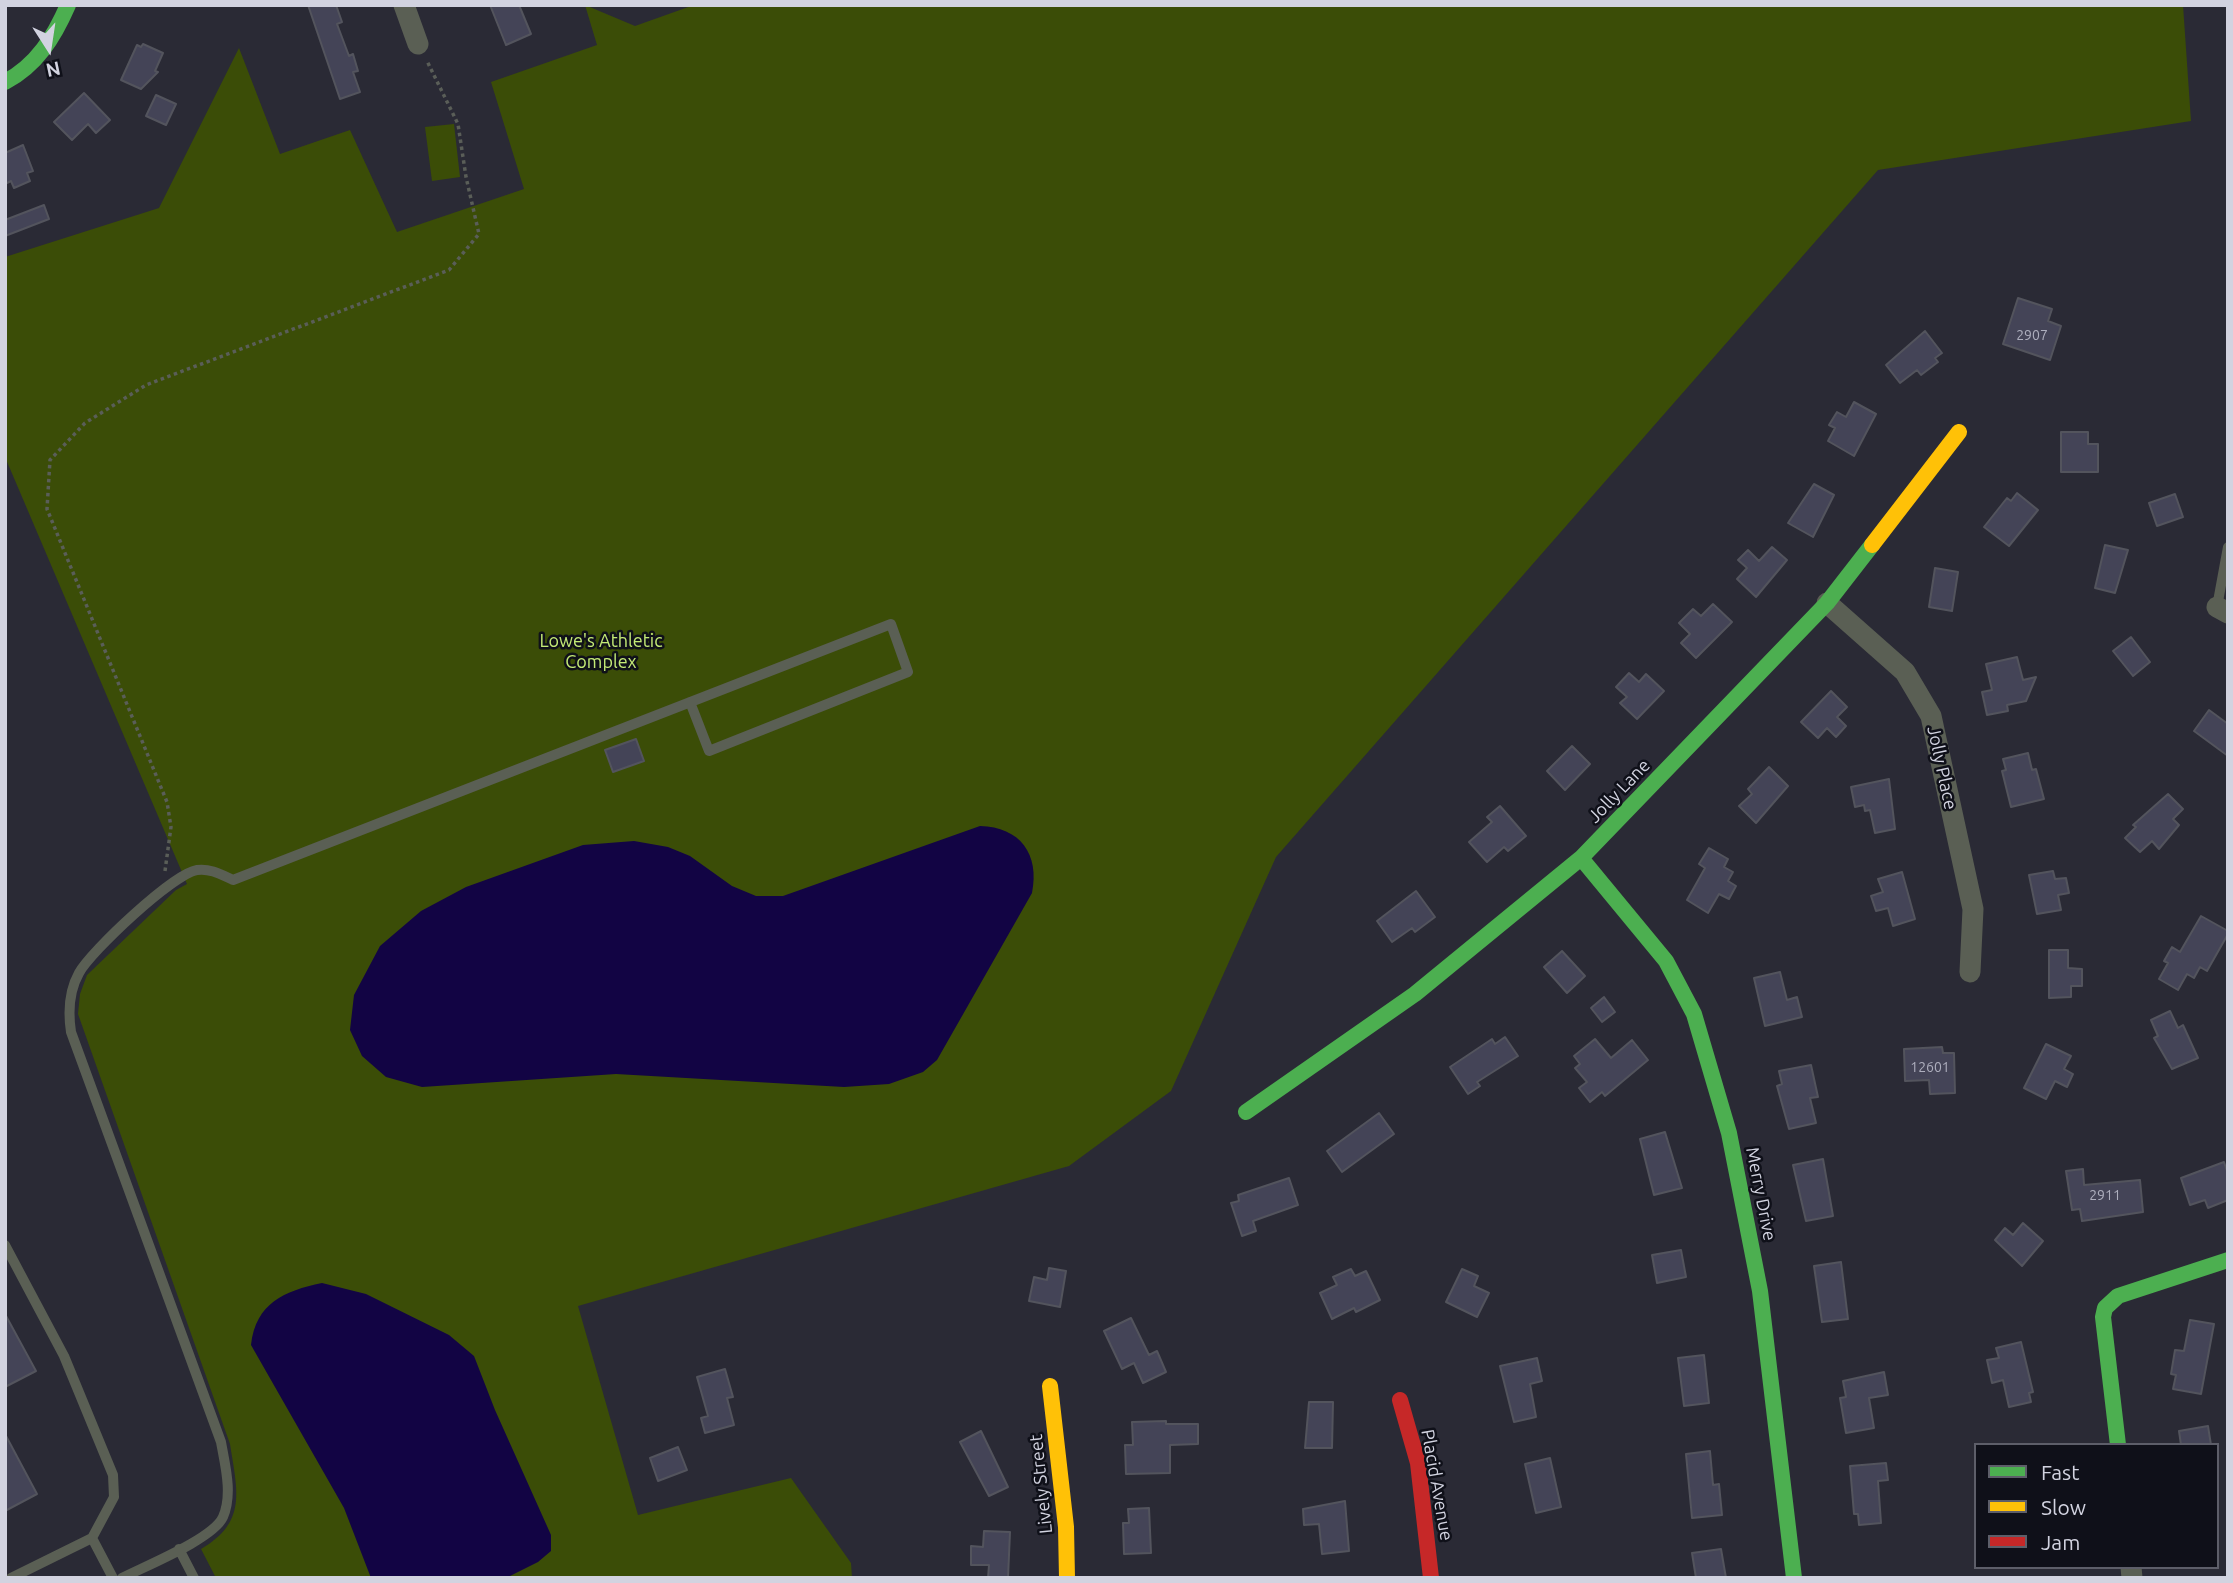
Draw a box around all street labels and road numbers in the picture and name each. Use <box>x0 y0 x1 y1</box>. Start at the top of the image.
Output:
street label: Jolly Place <box>1923 724 1961 812</box>
street label: Jolly Lane <box>1583 755 1655 827</box>
street label: Merry Drive <box>1741 1145 1781 1243</box>
street label: Placid Avenue <box>1417 1428 1457 1542</box>
street label: Lively Street <box>1025 1433 1057 1535</box>

